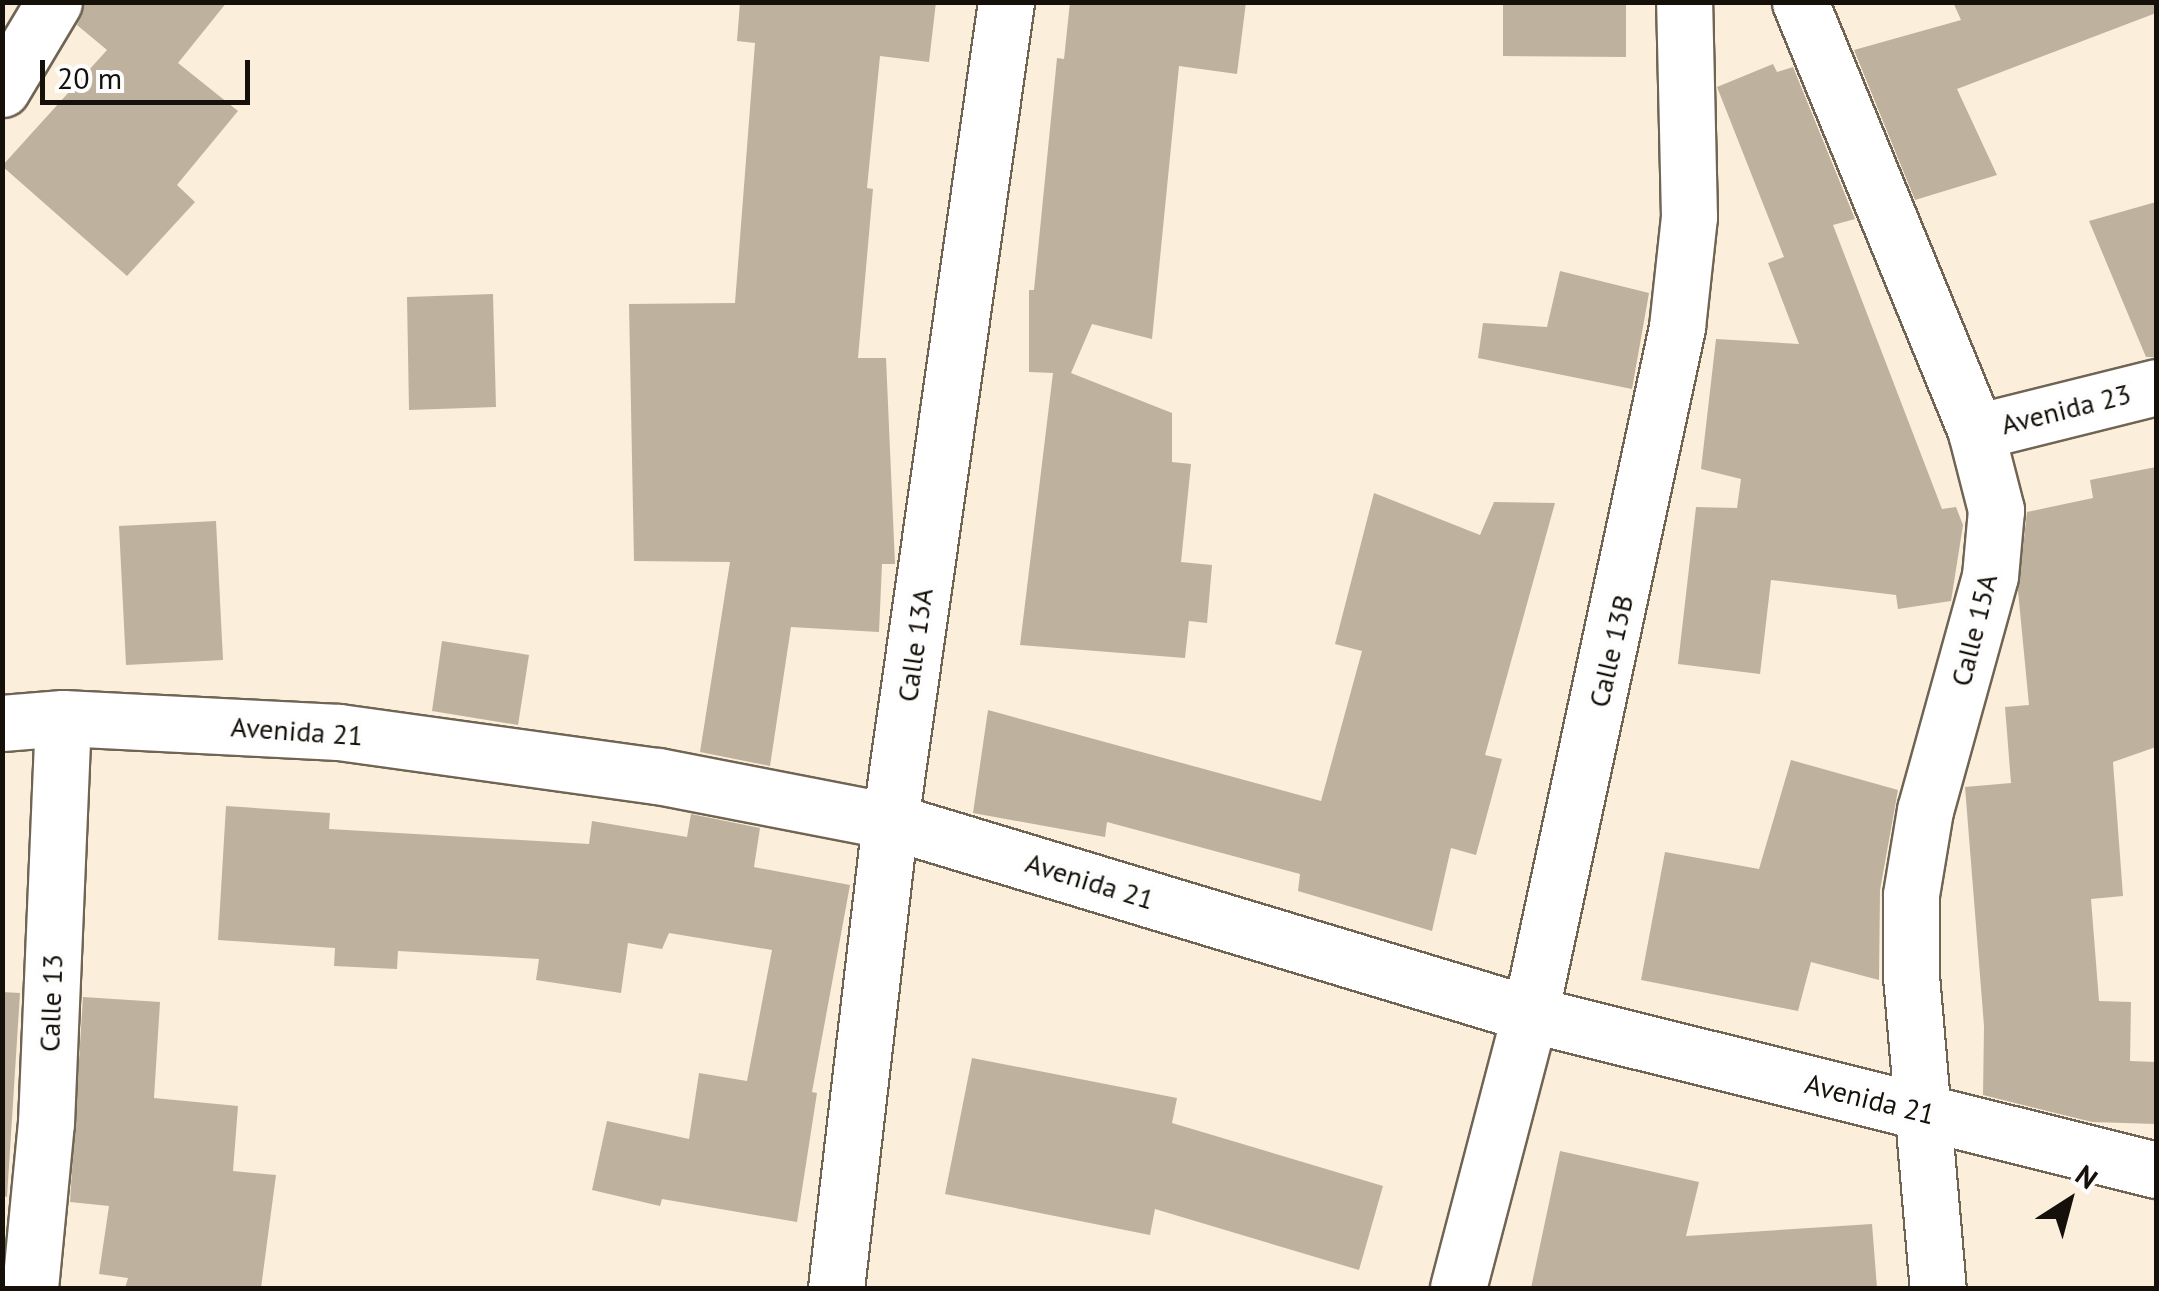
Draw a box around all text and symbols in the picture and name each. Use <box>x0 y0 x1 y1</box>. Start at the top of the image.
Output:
scale bar <box>45 40 255 102</box>
text: 20 m <box>57 58 122 97</box>
street label: Avenida 23 <box>1998 377 2134 441</box>
street label: Calle 15A <box>1944 570 2004 690</box>
street label: Calle 13A <box>890 586 940 704</box>
street label: Calle 13B <box>1582 592 1640 710</box>
street label: Avenida 21 <box>230 710 364 752</box>
street label: Avenida 21 <box>1022 846 1158 916</box>
street label: Calle 13 <box>33 953 69 1053</box>
street label: Avenida 21 <box>1802 1067 1938 1131</box>
north arrow <box>2019 1151 2119 1251</box>
text: N <box>2069 1156 2105 1197</box>

